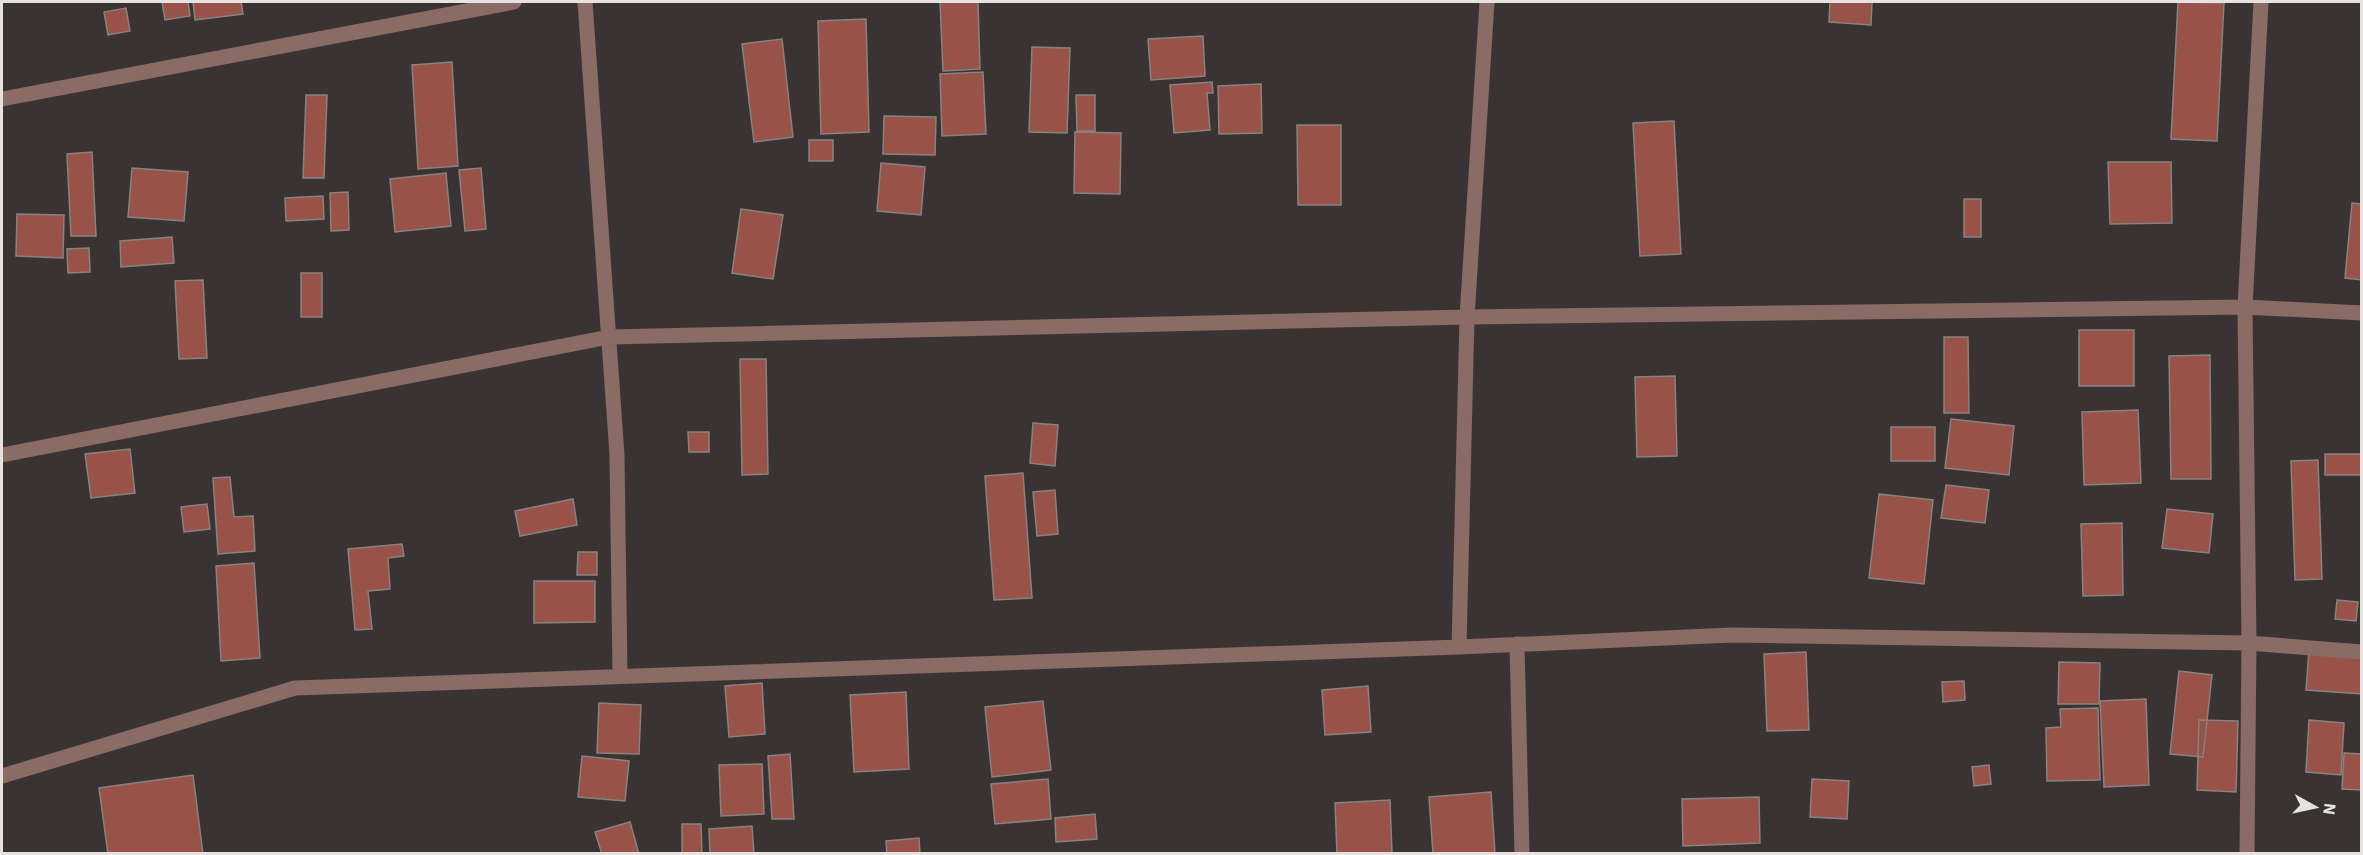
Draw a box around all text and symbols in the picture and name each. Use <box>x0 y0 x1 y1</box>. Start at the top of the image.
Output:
north arrow <box>2285 777 2345 837</box>
text: N <box>2319 802 2341 816</box>

